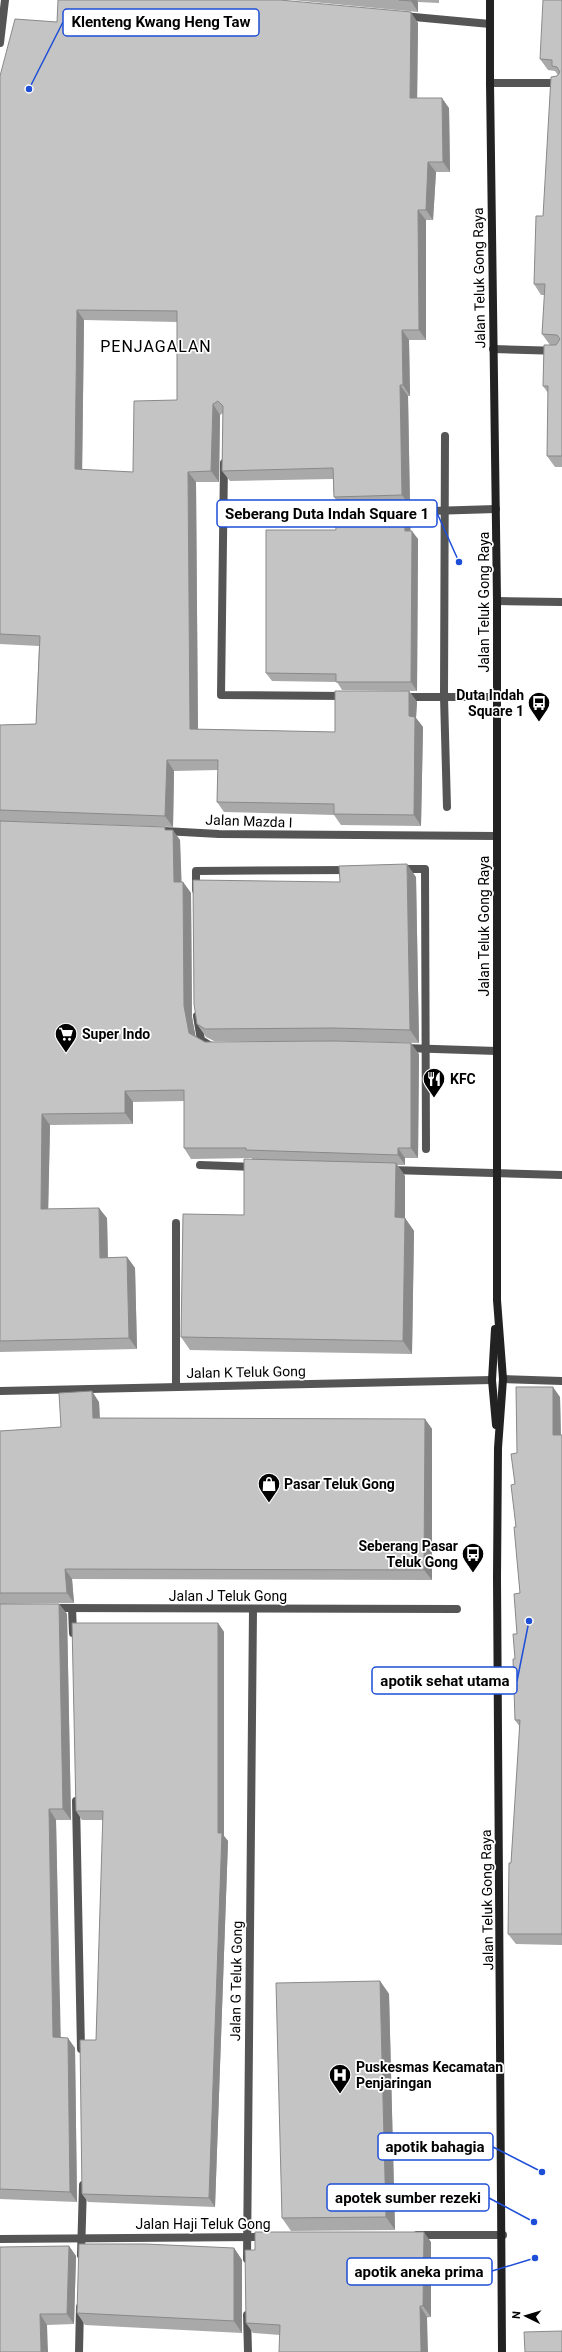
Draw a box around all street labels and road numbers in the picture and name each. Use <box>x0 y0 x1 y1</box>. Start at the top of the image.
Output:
street label: Jalan Teluk Gong Raya <box>470 207 488 349</box>
street label: Jalan Teluk Gong Raya <box>476 532 492 672</box>
street label: Jalan Mazda I <box>205 811 293 831</box>
street label: Jalan Teluk Gong Raya <box>476 856 492 996</box>
street label: Jalan K Teluk Gong <box>186 1363 306 1381</box>
street label: Jalan J Teluk Gong <box>169 1588 287 1604</box>
street label: Jalan Teluk Gong Raya <box>478 1829 496 1971</box>
street label: Jalan G Teluk Gong <box>227 1921 245 2041</box>
street label: Jalan Haji Teluk Gong <box>135 2216 271 2232</box>

